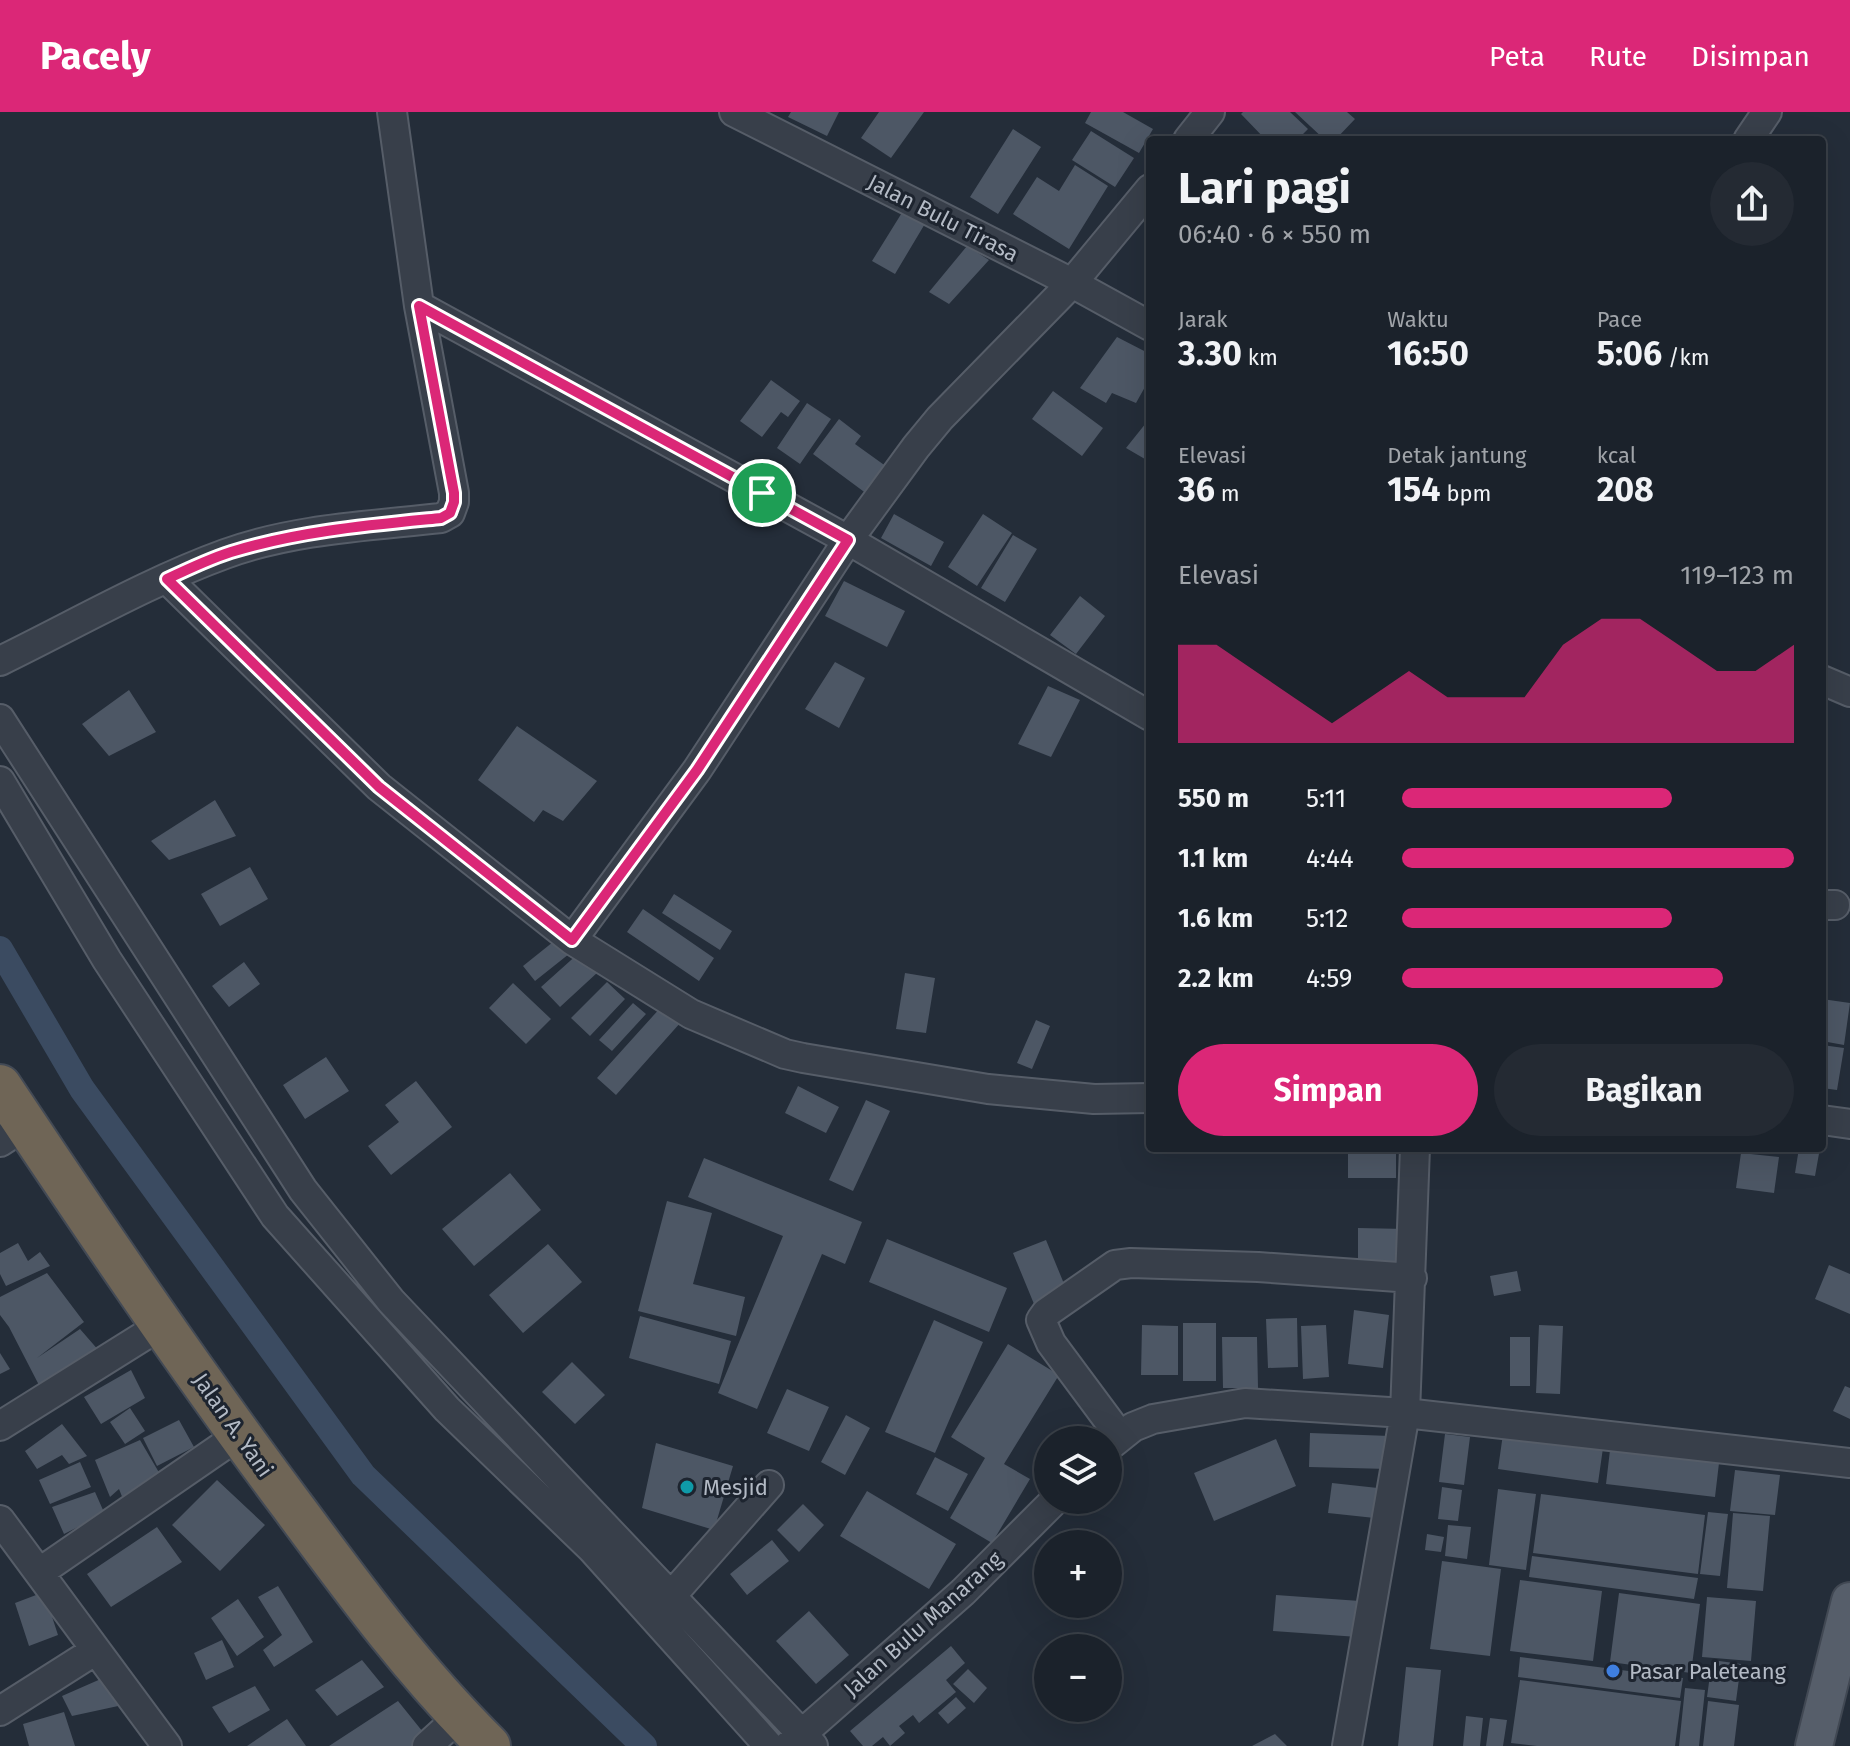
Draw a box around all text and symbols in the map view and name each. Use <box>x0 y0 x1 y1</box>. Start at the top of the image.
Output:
text: Pacely <box>40 33 151 79</box>
text: Peta <box>1489 40 1545 73</box>
text: Rute <box>1589 40 1647 73</box>
text: Disimpan <box>1691 40 1810 73</box>
text: Lari pagi <box>1178 162 1351 215</box>
button: share <box>1710 162 1794 246</box>
street label: Jalan Bulu Tirasa <box>863 168 1023 268</box>
text: 06:40 · 6 × 550 m <box>1178 219 1371 250</box>
text: Jarak <box>1178 306 1228 333</box>
text: Waktu <box>1387 306 1449 333</box>
text: Pace <box>1597 306 1642 333</box>
text: 3.30 <box>1178 333 1242 374</box>
text: 16:50 <box>1387 333 1469 374</box>
text: 5:06 <box>1597 333 1662 374</box>
text: km <box>1242 344 1278 371</box>
text: /km <box>1662 344 1710 371</box>
text: Elevasi <box>1178 442 1247 469</box>
text: Detak jantung <box>1387 442 1526 469</box>
text: kcal <box>1597 442 1636 469</box>
pin <box>728 459 796 527</box>
text: 36 <box>1178 469 1215 510</box>
text: 154 <box>1387 469 1441 510</box>
text: 208 <box>1597 469 1654 510</box>
icon: arrive <box>740 471 784 515</box>
text: m <box>1215 480 1240 507</box>
text: bpm <box>1441 480 1491 507</box>
text: Elevasi <box>1178 560 1259 591</box>
text: 119–123 m <box>1680 560 1794 591</box>
text: 550 m <box>1178 783 1249 814</box>
text: 5:11 <box>1306 783 1346 814</box>
text: 1.1 km <box>1178 843 1248 874</box>
text: 4:44 <box>1306 843 1354 874</box>
text: 1.6 km <box>1178 903 1253 934</box>
text: 5:12 <box>1306 903 1348 934</box>
text: 2.2 km <box>1178 963 1254 994</box>
text: 4:59 <box>1306 963 1352 994</box>
button: Simpan <box>1178 1044 1478 1136</box>
button: Bagikan <box>1494 1044 1794 1136</box>
street label: Jalan A. Yani <box>187 1368 279 1482</box>
map controls <box>1034 1426 1122 1722</box>
button: layers <box>1034 1426 1122 1514</box>
place label: Mesjid <box>703 1474 768 1501</box>
marker: Mesjid <box>678 1478 696 1496</box>
button: + <box>1034 1530 1122 1618</box>
street label: Jalan Bulu Manarang <box>838 1545 1009 1703</box>
button: − <box>1034 1634 1122 1722</box>
place label: Pasar Paleteang <box>1629 1658 1787 1685</box>
marker: Pasar Paleteang <box>1604 1662 1622 1680</box>

